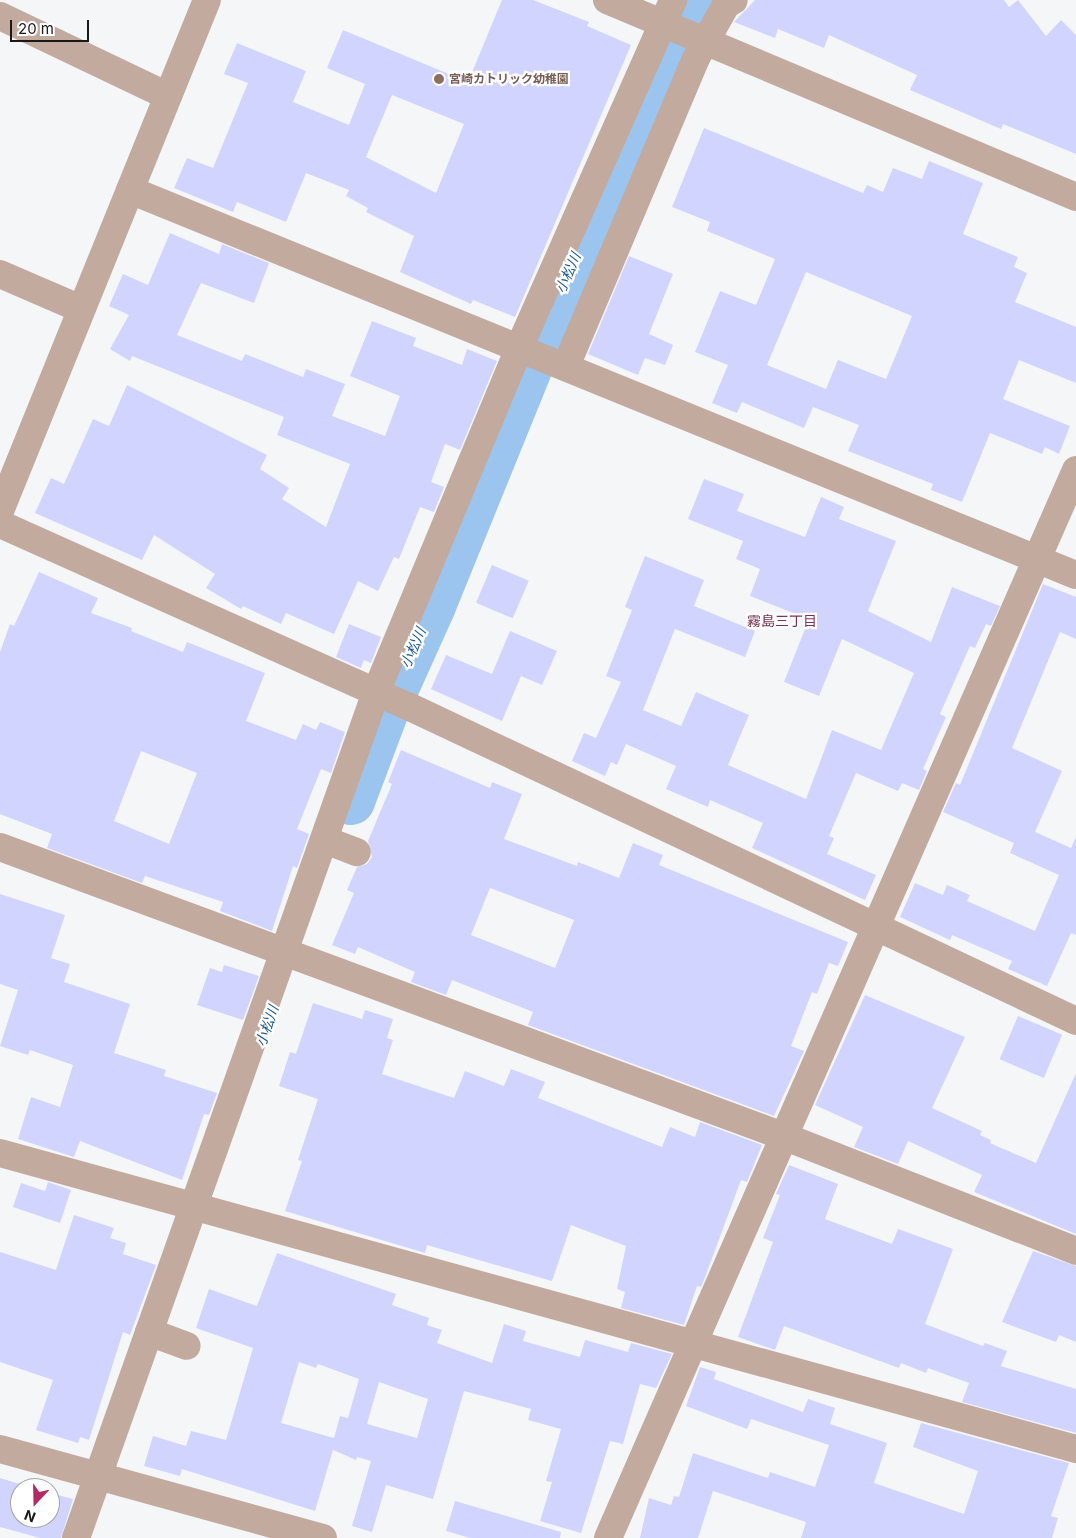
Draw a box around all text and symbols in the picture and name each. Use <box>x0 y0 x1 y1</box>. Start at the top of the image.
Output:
scale bar <box>12 10 91 42</box>
text: 20 m <box>18 19 54 38</box>
place label: 宮崎カトリック幼稚園 <box>449 72 569 86</box>
marker: 宮崎カトリック幼稚園 <box>433 73 445 85</box>
water label: 小松川 <box>552 250 584 296</box>
district label: 霧島三丁目 <box>747 613 817 629</box>
water label: 小松川 <box>397 625 429 671</box>
water label: 小松川 <box>252 1003 282 1049</box>
north arrow <box>10 1478 60 1528</box>
text: N <box>22 1507 38 1526</box>

